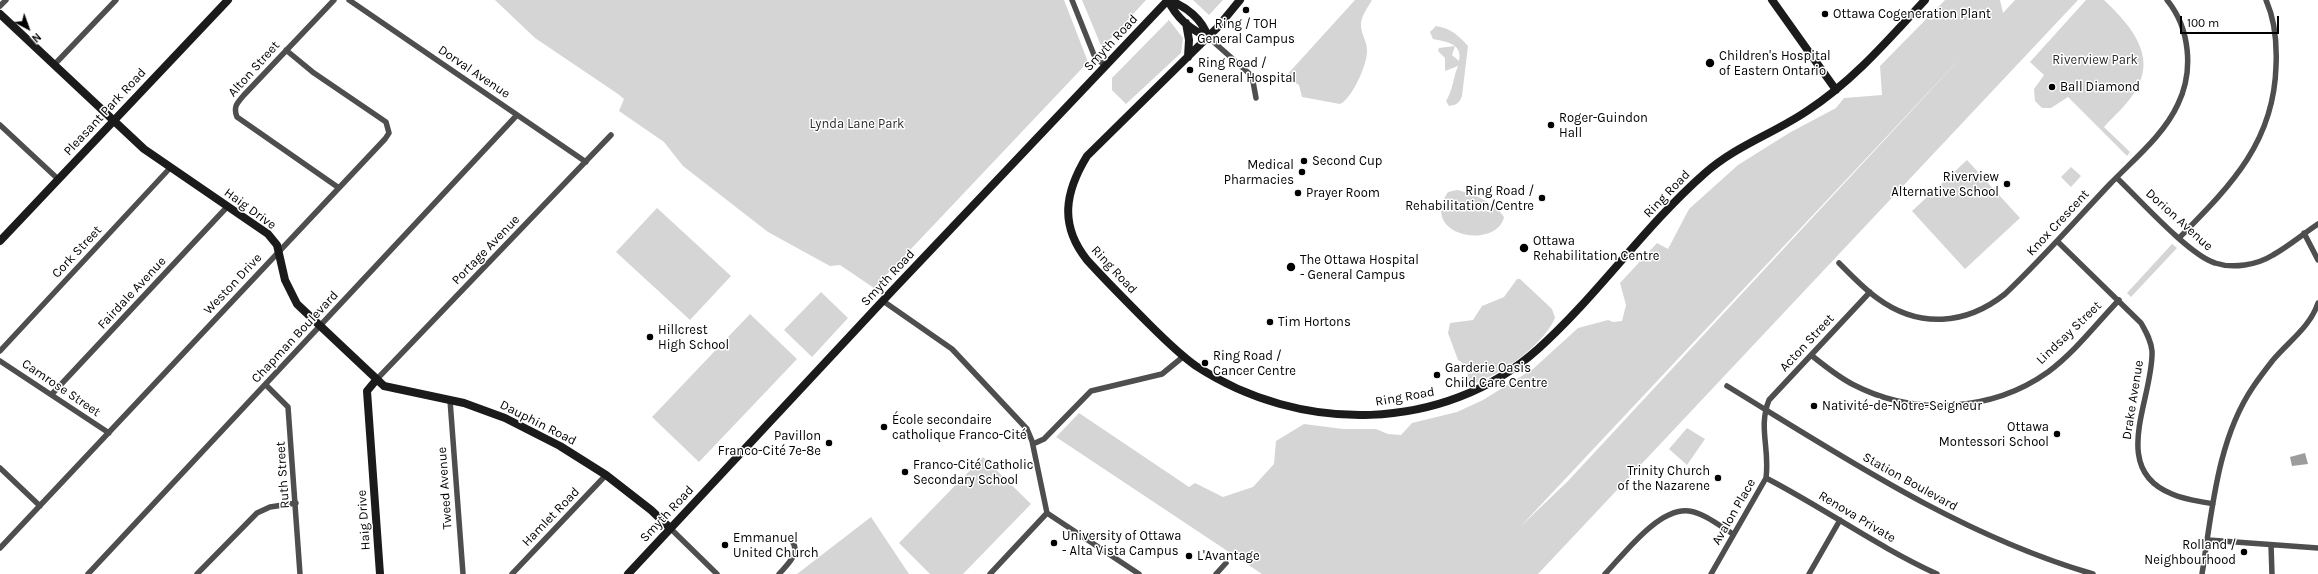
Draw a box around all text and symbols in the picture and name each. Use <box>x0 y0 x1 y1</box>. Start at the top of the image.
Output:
marker: Ring / TOH General Campus <box>1241 5 1251 15</box>
place label: Ottawa Cogeneration Plant <box>1833 6 1991 22</box>
north arrow <box>8 8 48 48</box>
scale bar <box>2182 8 2281 34</box>
marker: Ottawa Cogeneration Plant <box>1820 9 1830 19</box>
street label: Smyth Road <box>1081 11 1141 75</box>
place label: Ring / TOH General Campus <box>1197 16 1295 47</box>
text: 100 m <box>2187 16 2219 30</box>
text: N <box>29 30 43 45</box>
street label: Alton Street <box>225 38 283 100</box>
street label: Dorval Avenue <box>435 42 513 102</box>
place label: Children's Hospital of Eastern Ontario <box>1719 48 1831 79</box>
park label: Riverview Park <box>2052 52 2138 68</box>
place label: Ring Road / General Hospital <box>1198 55 1296 86</box>
marker: Children's Hospital of Eastern Ontario <box>1704 57 1716 69</box>
street label: Pleasant Park Road <box>60 65 150 159</box>
marker: Ring Road / General Hospital <box>1185 65 1195 75</box>
place label: Ball Diamond <box>2060 79 2140 95</box>
marker: Ball Diamond <box>2047 82 2057 92</box>
place label: Roger-Guindon Hall <box>1559 110 1648 141</box>
park label: Lynda Lane Park <box>810 116 904 132</box>
marker: Roger-Guindon Hall <box>1546 120 1556 130</box>
place label: Second Cup <box>1312 153 1382 169</box>
marker: Second Cup <box>1299 156 1309 166</box>
place label: Medical Pharmacies <box>1224 157 1294 188</box>
marker: Medical Pharmacies <box>1297 167 1307 177</box>
street label: Ring Road <box>1641 167 1693 221</box>
place label: Riverview Alternative School <box>1891 169 1999 200</box>
marker: Riverview Alternative School <box>2002 179 2012 189</box>
place label: Ring Road / Rehabilitation/Centre <box>1405 183 1534 214</box>
street label: Haig Drive <box>221 185 279 233</box>
place label: Prayer Room <box>1306 185 1380 201</box>
street label: Dorion Avenue <box>2142 186 2216 254</box>
street label: Knox Crescent <box>2023 187 2093 259</box>
marker: Prayer Room <box>1293 188 1303 198</box>
marker: Ring Road / Rehabilitation/Centre <box>1537 193 1547 203</box>
street label: Portage Avenue <box>449 212 523 288</box>
street label: Cork Street <box>49 223 105 281</box>
place label: Ottawa Rehabilitation Centre <box>1533 233 1659 264</box>
marker: Ottawa Rehabilitation Centre <box>1518 242 1530 254</box>
street label: Ring Road <box>1088 243 1140 297</box>
street label: Smyth Road <box>858 246 918 310</box>
street label: Weston Drive <box>201 250 265 318</box>
place label: The Ottawa Hospital - General Campus <box>1300 252 1419 283</box>
street label: Fairdale Avenue <box>94 254 170 332</box>
marker: The Ottawa Hospital - General Campus <box>1285 261 1297 273</box>
street label: Chapman Boulevard <box>248 288 342 386</box>
street label: Lindsay Street <box>2033 298 2105 368</box>
street label: Acton Street <box>1776 311 1838 375</box>
place label: Tim Hortons <box>1278 314 1351 330</box>
marker: Tim Hortons <box>1265 317 1275 327</box>
place label: Hillcrest High School <box>658 322 729 353</box>
marker: Hillcrest High School <box>645 332 655 342</box>
place label: Ring Road / Cancer Centre <box>1213 348 1296 379</box>
street label: Camrose Street <box>19 356 103 420</box>
marker: Ring Road / Cancer Centre <box>1200 358 1210 368</box>
street label: Drake Avenue <box>2119 359 2147 441</box>
place label: Garderie Oasis Child Care Centre <box>1445 360 1547 391</box>
marker: Garderie Oasis Child Care Centre <box>1432 370 1442 380</box>
street label: Ring Road <box>1374 384 1436 410</box>
street label: Dauphin Road <box>497 397 579 449</box>
place label: Nativité-de-Notre-Seigneur <box>1822 398 1982 414</box>
marker: Nativité-de-Notre-Seigneur <box>1809 401 1819 411</box>
place label: École secondaire catholique Franco-Cité <box>892 412 1027 443</box>
place label: Ottawa Montessori School <box>1939 419 2049 450</box>
marker: École secondaire catholique Franco-Cité <box>879 422 889 432</box>
place label: Pavillon Franco-Cité 7e-8e <box>718 428 821 459</box>
marker: Ottawa Montessori School <box>2052 429 2062 439</box>
marker: Pavillon Franco-Cité 7e-8e <box>824 438 834 448</box>
street label: Ruth Street <box>273 441 293 509</box>
street label: Tweed Avenue <box>434 446 456 530</box>
street label: Station Boulevard <box>1860 449 1960 515</box>
place label: Franco-Cité Catholic Secondary School <box>913 457 1034 488</box>
place label: Trinity Church of the Nazarene <box>1618 463 1710 494</box>
marker: Franco-Cité Catholic Secondary School <box>900 467 910 477</box>
marker: Trinity Church of the Nazarene <box>1713 473 1723 483</box>
street label: Avalon Place <box>1709 476 1759 548</box>
street label: Smyth Road <box>637 482 697 546</box>
street label: Hamlet Road <box>519 484 583 550</box>
street label: Renova Private <box>1816 488 1898 546</box>
street label: Haig Drive <box>354 489 374 551</box>
place label: University of Ottawa - Alta Vista Campus <box>1062 528 1181 559</box>
place label: Emmanuel United Church <box>733 530 819 561</box>
place label: Rolland / Neighbourhood <box>2144 537 2236 568</box>
marker: University of Ottawa - Alta Vista Campus <box>1049 538 1059 548</box>
marker: Emmanuel United Church <box>720 540 730 550</box>
marker: Rolland / Neighbourhood <box>2239 547 2249 557</box>
place label: L'Avantage <box>1197 548 1260 564</box>
marker: L'Avantage <box>1184 551 1194 561</box>

